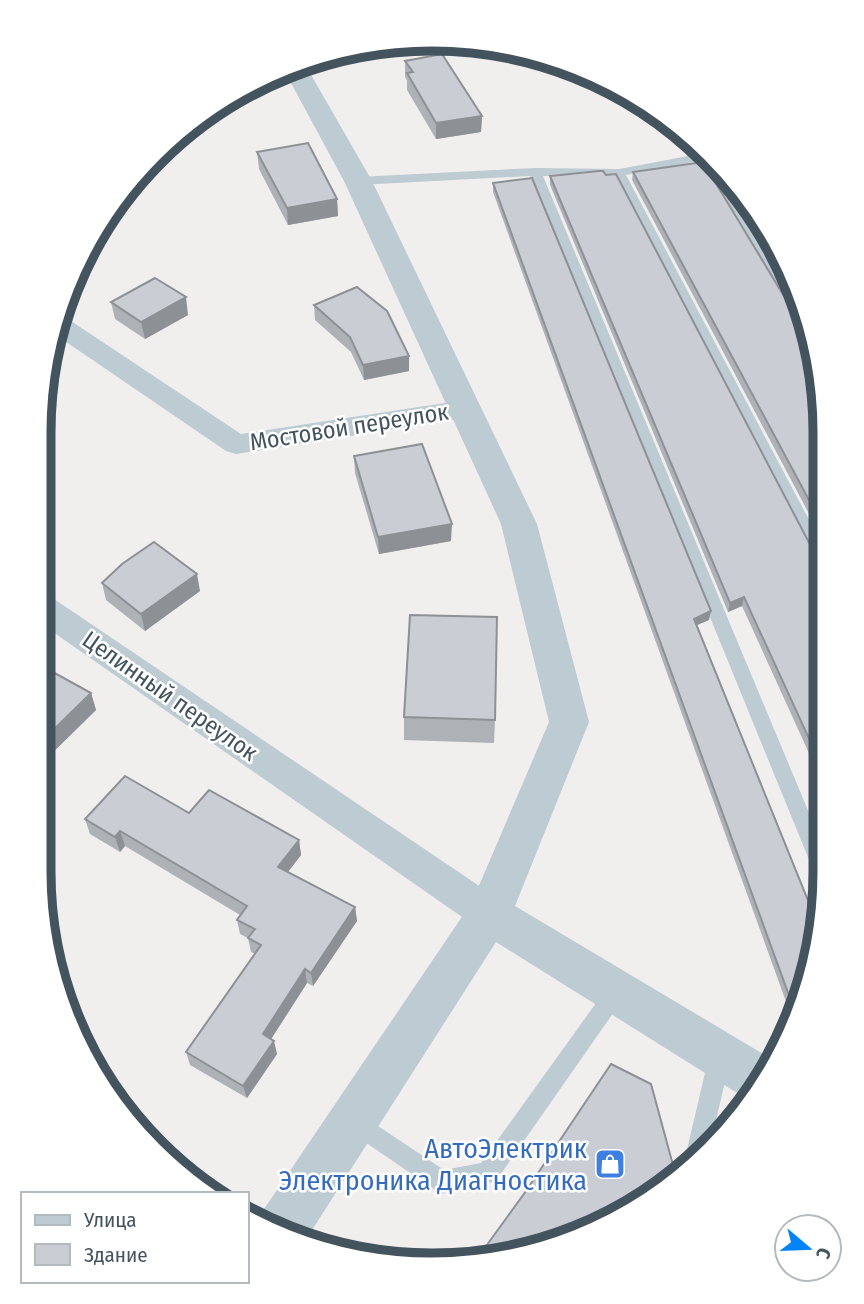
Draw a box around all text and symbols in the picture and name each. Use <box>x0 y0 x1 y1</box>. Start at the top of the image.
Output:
street label: Мостовой переулок <box>248 397 451 457</box>
street label: Целинный переулок <box>77 625 263 767</box>
place label: АвтоЭлектрик Электроника Диагностика <box>279 1132 587 1197</box>
shop icon: АвтоЭлектрик Электроника Диагностика <box>593 1147 627 1181</box>
legend <box>21 1192 248 1283</box>
text: Улица <box>83 1207 137 1233</box>
north arrow <box>773 1213 843 1283</box>
text: Здание <box>84 1242 148 1268</box>
text: С <box>811 1245 836 1262</box>

